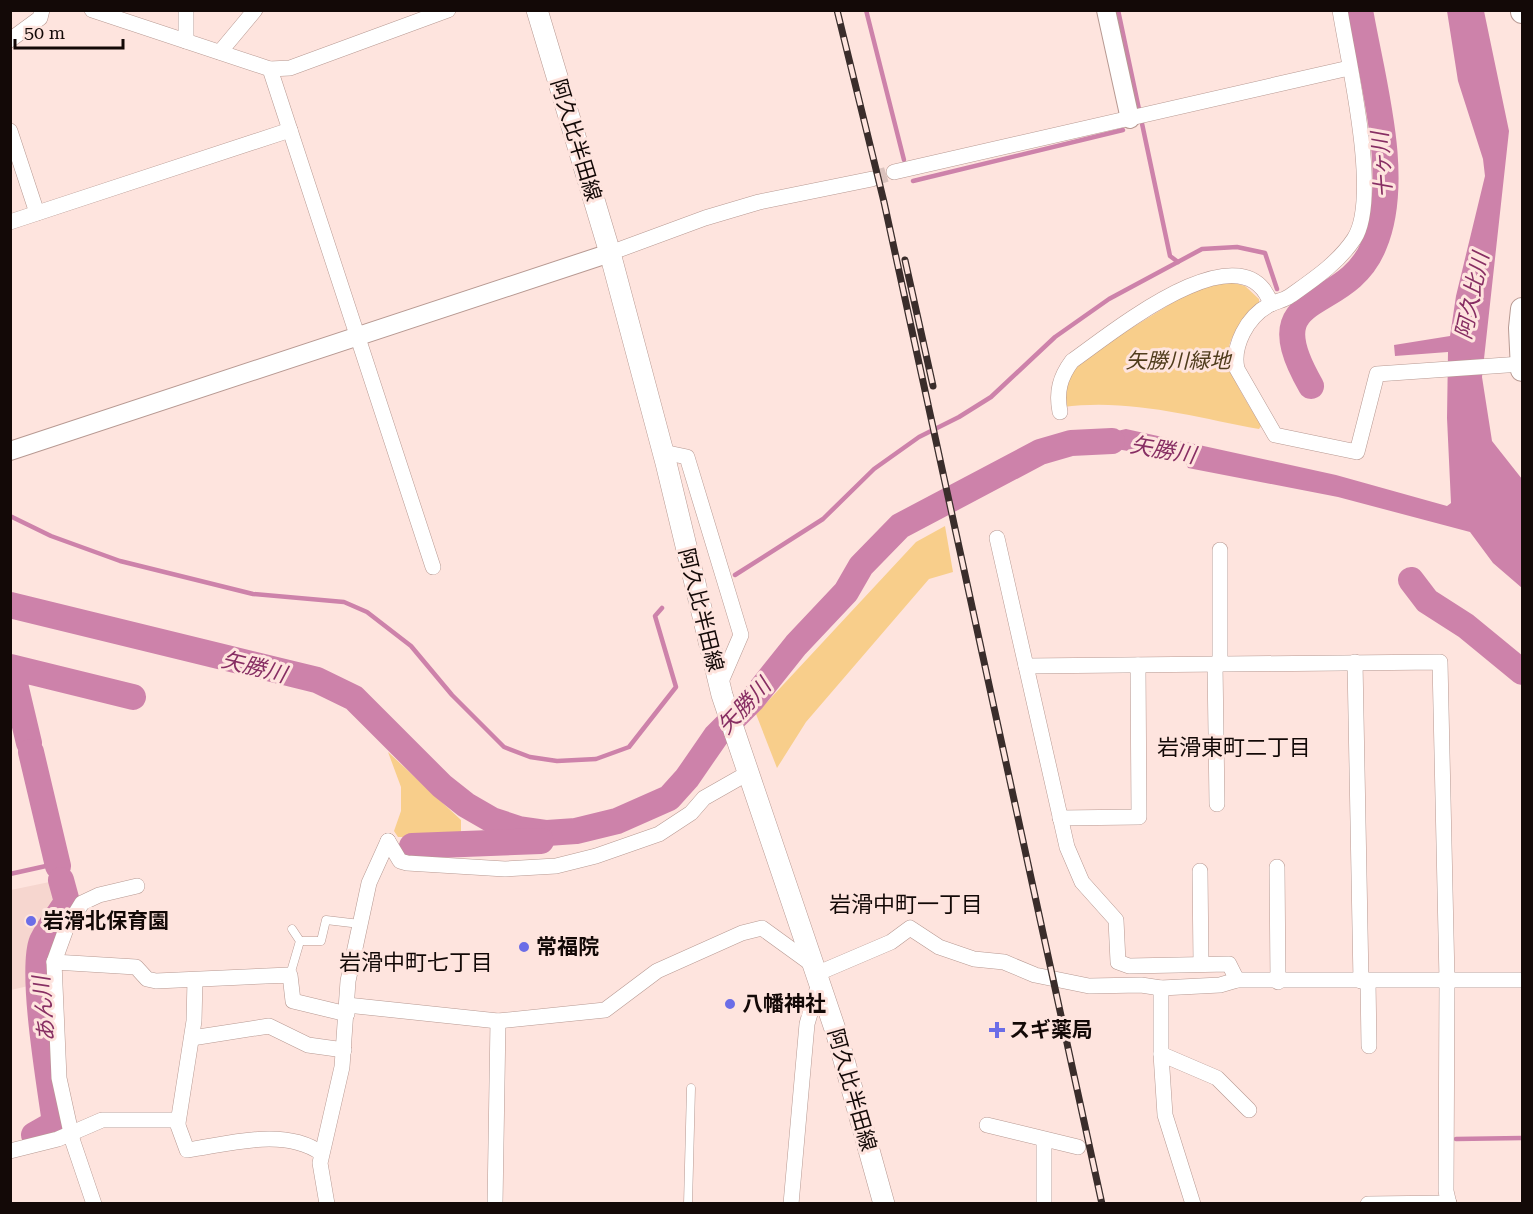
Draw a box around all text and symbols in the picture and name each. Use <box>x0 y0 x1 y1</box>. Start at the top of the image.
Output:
scale bar <box>15 12 123 50</box>
text: 50 m <box>24 22 65 43</box>
street label: 阿久比半田線 <box>546 76 606 204</box>
water label: 十ヶ川 <box>1367 129 1397 199</box>
water label: 阿久比川 <box>1451 248 1494 342</box>
park label: 矢勝川緑地 <box>1126 349 1232 373</box>
water label: 矢勝川 <box>1128 432 1200 468</box>
street label: 阿久比半田線 <box>674 546 728 674</box>
water label: 矢勝川 <box>219 647 291 688</box>
water label: 矢勝川 <box>712 672 777 739</box>
district label: 岩滑東町二丁目 <box>1157 735 1311 760</box>
district label: 岩滑中町一丁目 <box>829 892 983 917</box>
place label: 岩滑北保育園 <box>43 909 169 933</box>
marker: 岩滑北保育園 <box>24 914 38 928</box>
place label: 常福院 <box>536 935 599 959</box>
marker: 常福院 <box>517 940 531 954</box>
district label: 岩滑中町七丁目 <box>339 950 493 975</box>
water label: あん川 <box>28 973 59 1043</box>
place label: 八幡神社 <box>742 992 826 1016</box>
marker: 八幡神社 <box>723 997 737 1011</box>
place label: スギ薬局 <box>1009 1018 1093 1042</box>
marker: スギ薬局 <box>990 1023 1004 1037</box>
street label: 阿久比半田線 <box>823 1026 881 1154</box>

